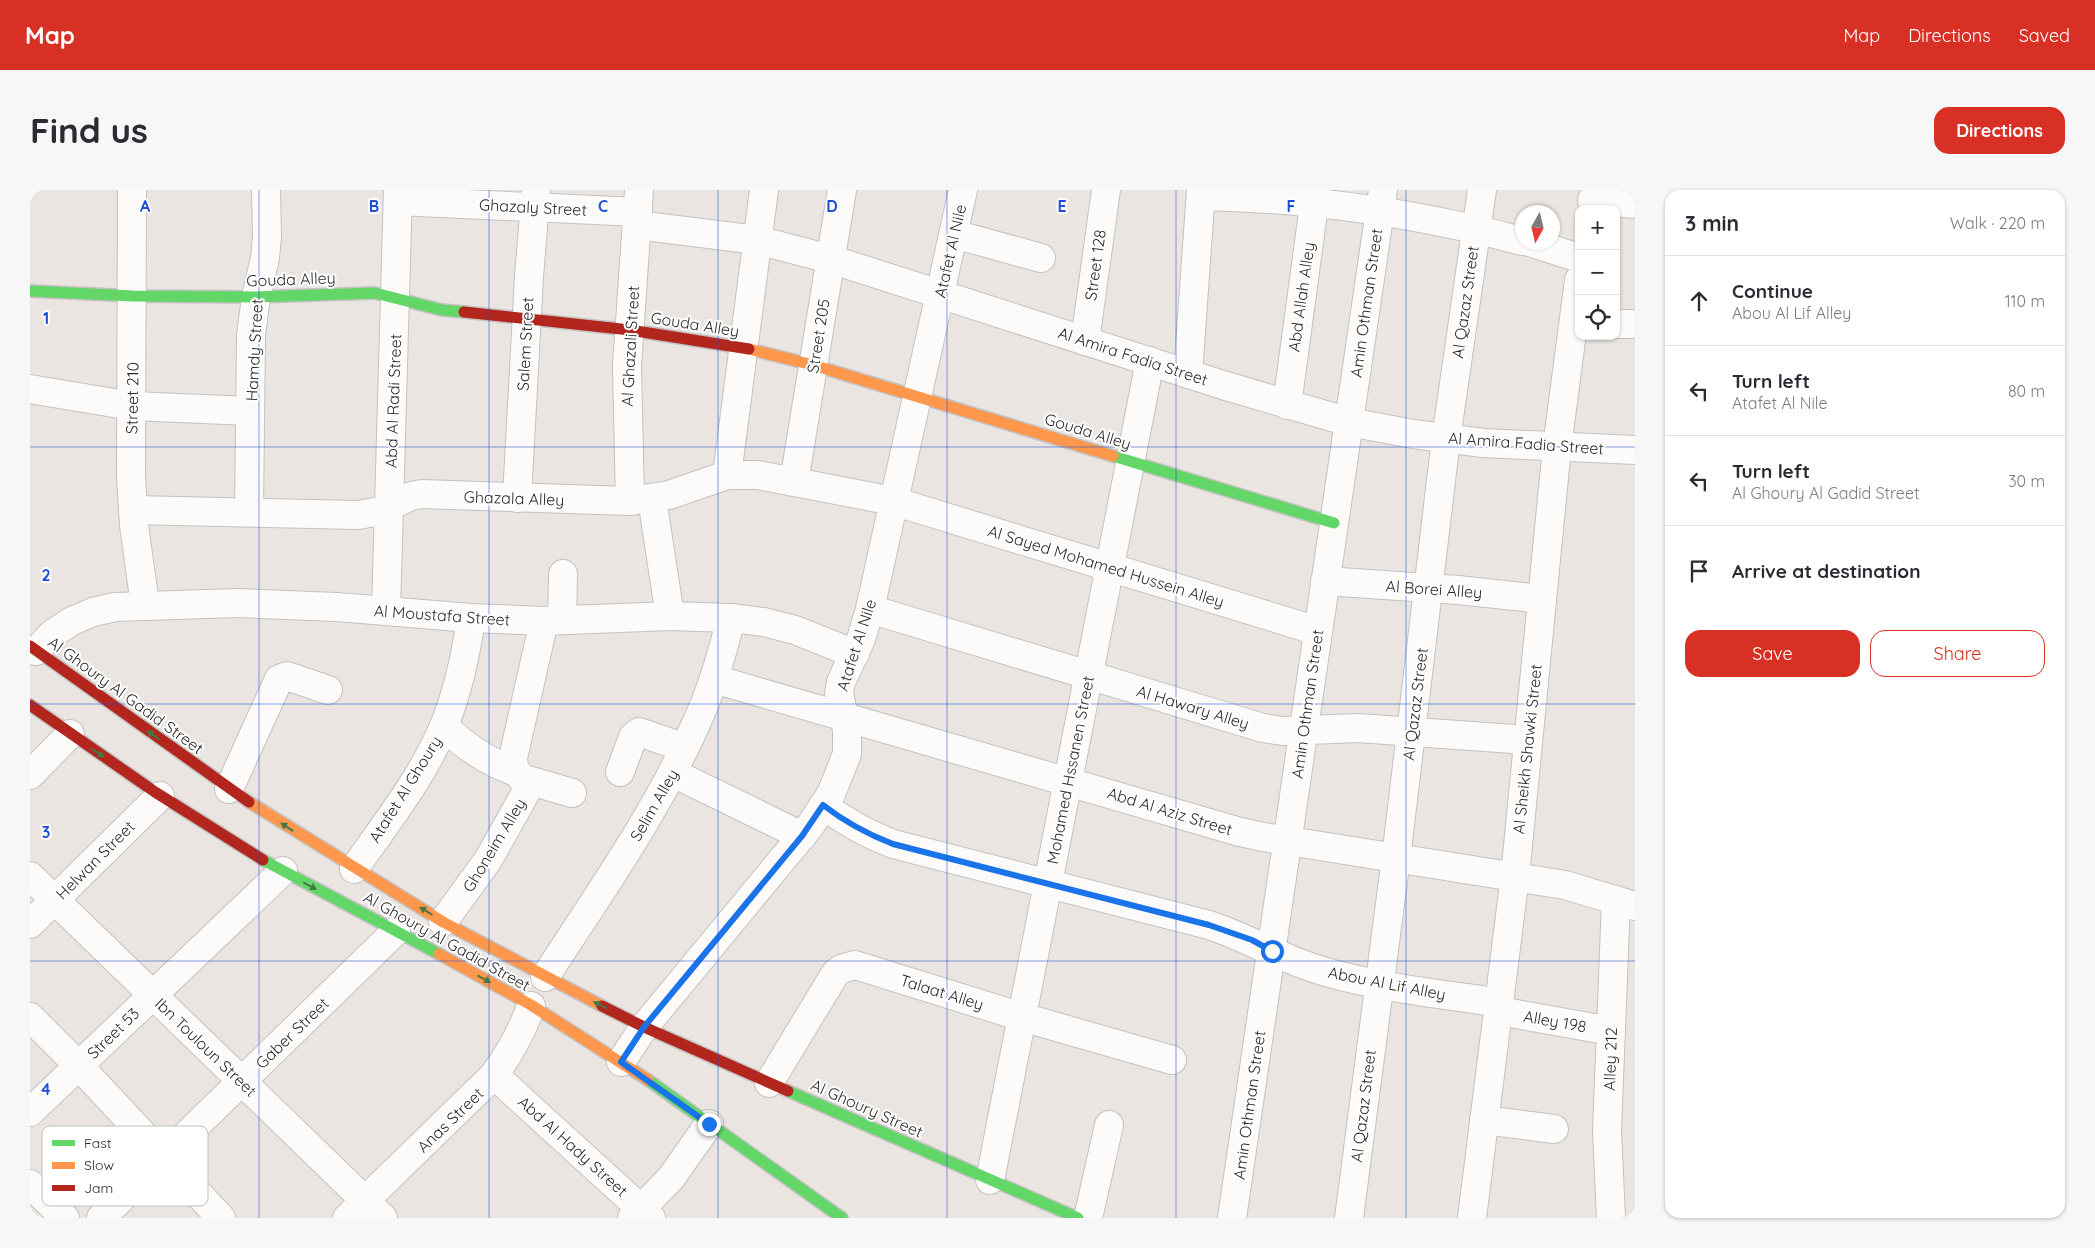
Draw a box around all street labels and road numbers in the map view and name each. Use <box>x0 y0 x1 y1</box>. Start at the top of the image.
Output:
street label: Ghazaly Street <box>479 194 587 220</box>
street label: Atafet Al Nile <box>930 202 970 300</box>
street label: Amin Othman Street <box>1346 227 1386 379</box>
street label: Street 128 <box>1080 228 1110 302</box>
street label: Abd Allah Alley <box>1283 241 1319 353</box>
street label: Al Qazaz Street <box>1447 244 1483 360</box>
street label: Gouda Alley <box>246 267 336 291</box>
street label: Al Ghazali Street <box>617 285 643 407</box>
street label: Salem Street <box>513 297 537 391</box>
street label: Street 205 <box>802 297 834 375</box>
street label: Hamdy Street <box>241 298 267 402</box>
street label: Gouda Alley <box>649 307 741 341</box>
street label: Al Amira Fadia Street <box>1056 322 1210 390</box>
street label: Abd Al Radi Street <box>381 334 405 468</box>
street label: Street 210 <box>121 362 143 434</box>
street label: Gouda Alley <box>1042 408 1134 454</box>
street label: Al Amira Fadia Street <box>1447 428 1605 458</box>
street label: Ghazala Alley <box>463 486 565 510</box>
street label: Al Sayed Mohamed Hussein Alley <box>986 520 1226 612</box>
street label: Al Borei Alley <box>1385 576 1483 602</box>
street label: Atafet Al Nile <box>832 597 880 693</box>
street label: Al Moustafa Street <box>373 600 511 630</box>
street label: Amin Othman Street <box>1287 628 1327 780</box>
street label: Al Ghoury Al Gadid Street <box>44 632 208 758</box>
street label: Al Qazaz Street <box>1398 646 1432 762</box>
street label: Al Sheikh Shawki Street <box>1508 663 1546 835</box>
street label: Mohamed Hssanen Street <box>1042 674 1098 866</box>
street label: Al Hawary Alley <box>1134 680 1252 734</box>
street label: Atafet Al Ghoury <box>364 732 446 846</box>
street label: Selim Alley <box>625 765 683 845</box>
street label: Abd Al Aziz Street <box>1105 782 1235 840</box>
street label: Ghoneim Alley <box>458 794 530 896</box>
street label: Helwan Street <box>51 816 139 904</box>
street label: Al Ghoury Al Gadid Street <box>360 887 534 995</box>
street label: Abou Al Lif Alley <box>1327 962 1447 1004</box>
street label: Talaat Alley <box>898 970 986 1014</box>
street label: Ibn Touloun Street <box>151 993 261 1101</box>
street label: Gaber Street <box>251 993 333 1073</box>
street label: Street 53 <box>83 1003 143 1063</box>
street label: Alley 198 <box>1522 1006 1588 1036</box>
street label: Alley 212 <box>1599 1027 1621 1091</box>
street label: Amin Othman Street <box>1229 1029 1269 1181</box>
street label: Al Qazaz Street <box>1346 1048 1380 1164</box>
street label: Al Ghoury Street <box>808 1074 926 1142</box>
street label: Anas Street <box>413 1083 487 1157</box>
street label: Abd Al Hady Street <box>514 1092 632 1200</box>

